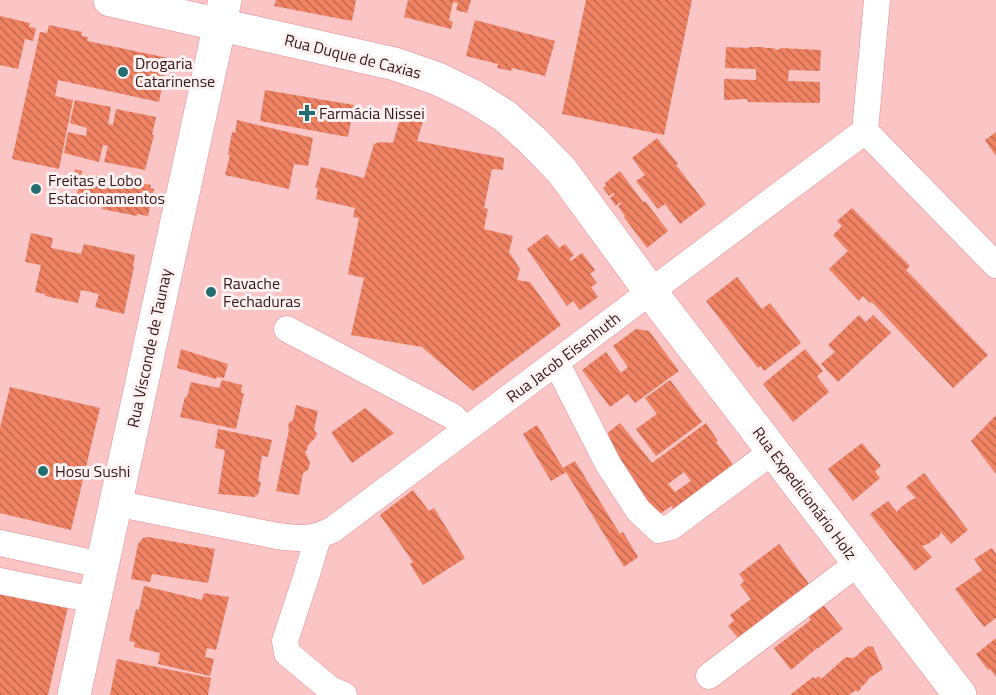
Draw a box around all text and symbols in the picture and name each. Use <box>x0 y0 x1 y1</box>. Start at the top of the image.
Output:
street label: Rua Duque de Caxias <box>282 27 424 85</box>
place label: Drogaria Catarinense <box>135 51 215 93</box>
marker: Drogaria Catarinense <box>116 65 130 79</box>
place label: Farmácia Nissei <box>319 101 425 125</box>
marker: Farmácia Nissei <box>300 106 314 120</box>
place label: Freitas e Lobo Estacionamentos <box>48 168 165 210</box>
marker: Freitas e Lobo Estacionamentos <box>29 182 43 196</box>
street label: Rua Visconde de Taunay <box>120 266 178 430</box>
place label: Ravache Fechaduras <box>223 271 301 313</box>
marker: Ravache Fechaduras <box>204 285 218 299</box>
street label: Rua Jacob Eisenhuth <box>501 306 625 408</box>
street label: Rua Expedicionário Holz <box>747 421 863 565</box>
place label: Hosu Sushi <box>55 459 130 483</box>
marker: Hosu Sushi <box>36 464 50 478</box>

